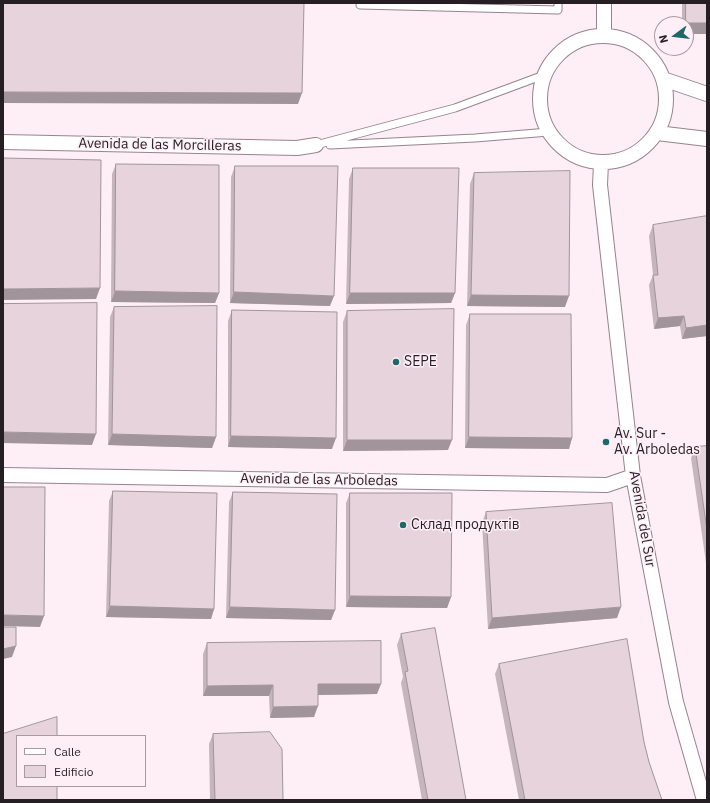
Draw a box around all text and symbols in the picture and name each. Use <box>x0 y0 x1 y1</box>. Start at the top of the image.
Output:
north arrow <box>654 16 694 56</box>
text: N <box>656 33 671 45</box>
street label: Avenida de las Morcilleras <box>78 135 242 155</box>
place label: SEPE <box>404 354 437 370</box>
marker: SEPE <box>391 357 401 367</box>
place label: Av. Sur - Av. Arboledas <box>614 426 700 458</box>
marker: Av. Sur - Av. Arboledas <box>601 437 611 447</box>
street label: Avenida del Sur <box>625 469 659 569</box>
street label: Avenida de las Arboledas <box>240 470 398 490</box>
place label: Склад продуктів <box>411 517 520 533</box>
marker: Склад продуктів <box>398 520 408 530</box>
legend <box>16 735 146 787</box>
text: Calle <box>54 744 81 759</box>
text: Edificio <box>54 764 93 779</box>

